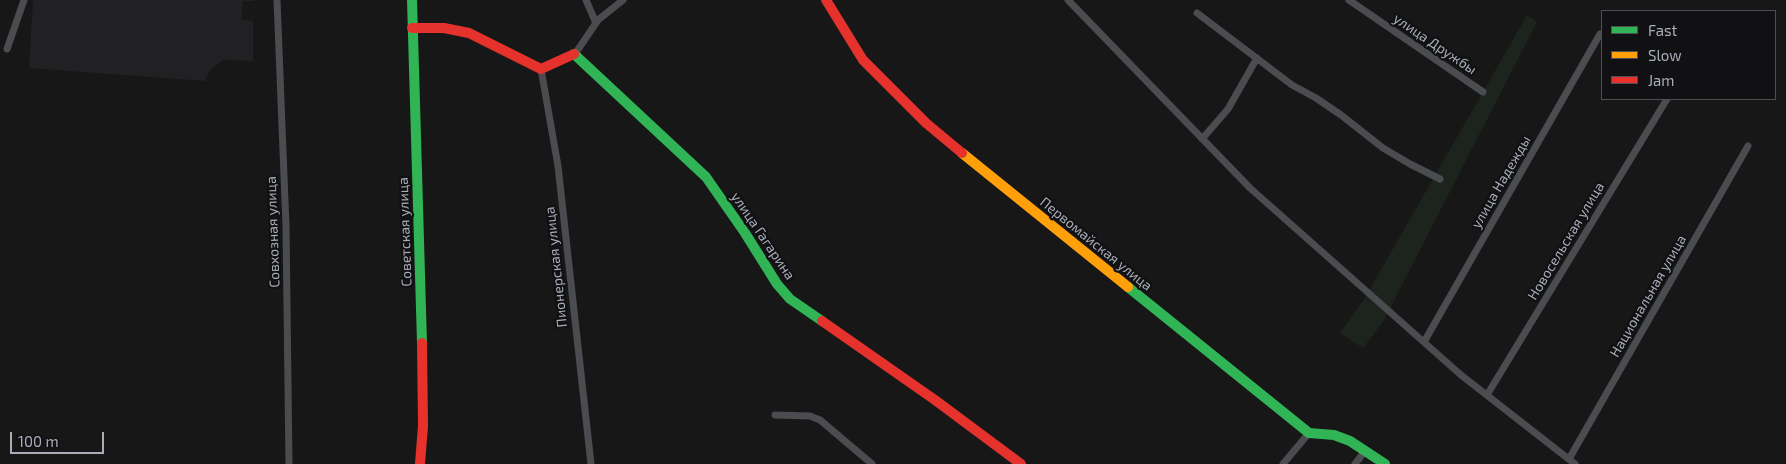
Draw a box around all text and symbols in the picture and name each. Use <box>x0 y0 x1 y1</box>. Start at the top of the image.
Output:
street label: улица Дружбы <box>1390 10 1480 78</box>
legend <box>1601 10 1776 100</box>
text: Fast <box>1648 21 1677 39</box>
text: Slow <box>1648 46 1682 64</box>
text: Jam <box>1648 71 1674 89</box>
street label: улица Надежды <box>1468 133 1534 231</box>
street label: Совхозная улица <box>263 176 283 288</box>
street label: Советская улица <box>395 177 415 287</box>
street label: Новосельская улица <box>1524 179 1608 303</box>
street label: улица Гагарина <box>728 189 798 283</box>
street label: Первомайская улица <box>1037 194 1155 294</box>
street label: Пионерская улица <box>541 206 571 328</box>
street label: Национальная улица <box>1606 232 1690 360</box>
scale bar <box>12 422 106 454</box>
text: 100 m <box>18 432 59 450</box>

